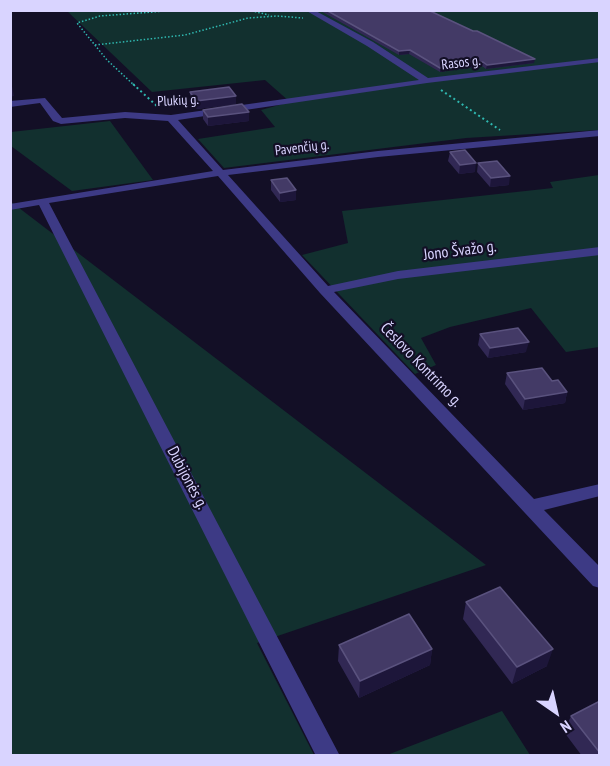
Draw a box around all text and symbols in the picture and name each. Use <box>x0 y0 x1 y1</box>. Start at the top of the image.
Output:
street label: Rasos g. <box>440 52 482 74</box>
street label: Plukių g. <box>157 92 199 110</box>
street label: Pavenčių g. <box>274 136 330 160</box>
street label: Jono Švažo g. <box>423 237 497 265</box>
street label: Česlovo Kontrimo g. <box>376 319 466 411</box>
street label: Dubijonės g. <box>162 443 212 513</box>
north arrow <box>526 682 586 742</box>
text: N <box>557 716 575 738</box>

